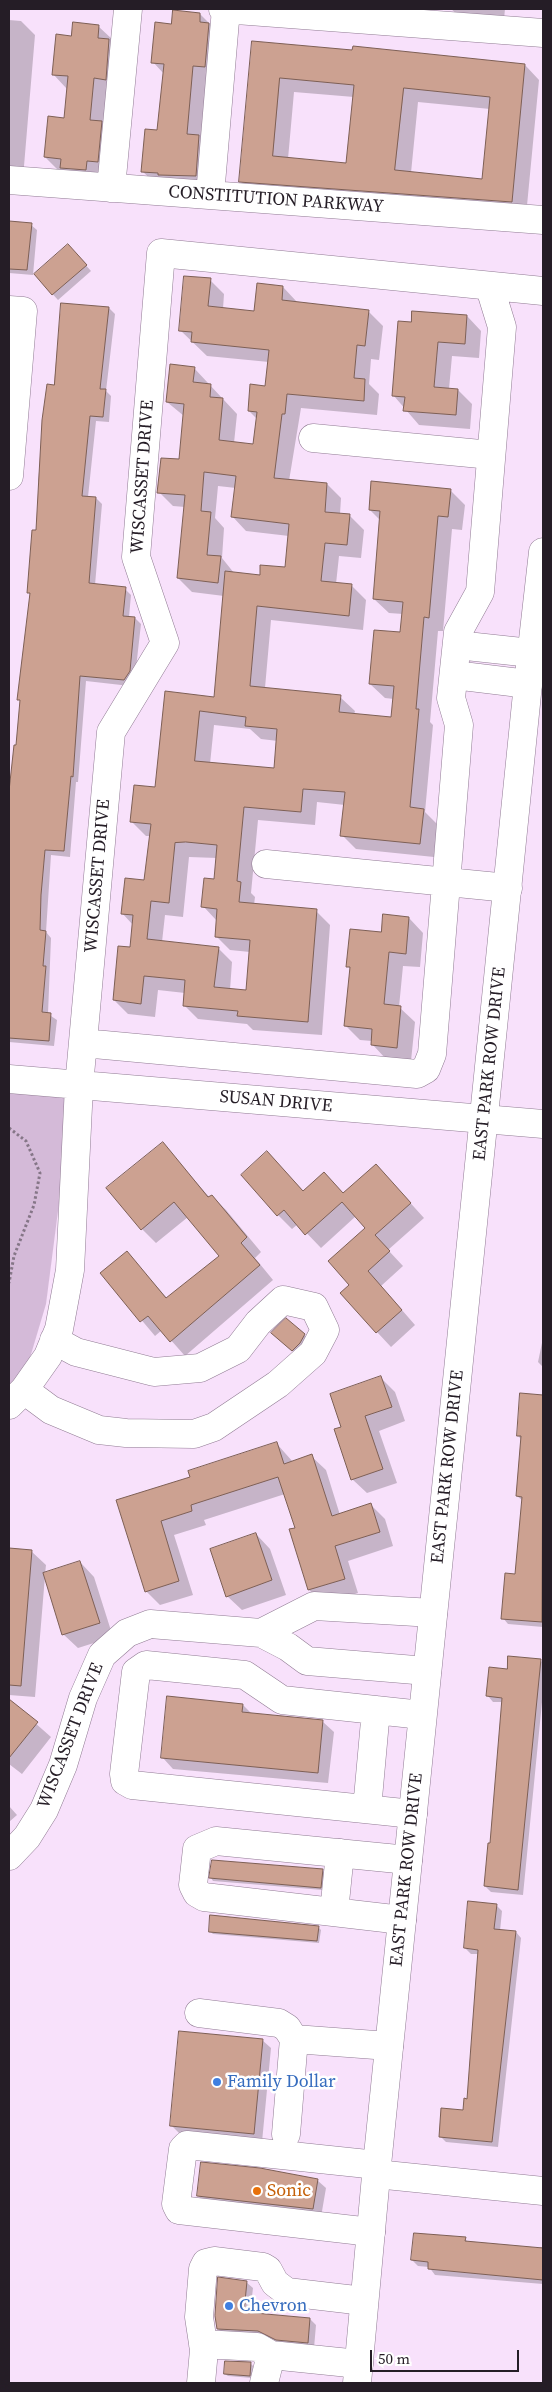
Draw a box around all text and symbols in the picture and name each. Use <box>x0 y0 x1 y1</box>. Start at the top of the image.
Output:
street label: CONSTITUTION PARKWAY <box>168 182 384 218</box>
street label: WISCASSET DRIVE <box>127 399 159 555</box>
street label: WISCASSET DRIVE <box>81 798 115 954</box>
street label: EAST PARK ROW DRIVE <box>469 966 511 1162</box>
street label: SUSAN DRIVE <box>219 1086 333 1118</box>
street label: EAST PARK ROW DRIVE <box>427 1369 469 1565</box>
street label: WISCASSET DRIVE <box>33 1660 109 1812</box>
street label: EAST PARK ROW DRIVE <box>386 1772 428 1968</box>
place label: Family Dollar <box>227 2071 336 2093</box>
marker: Family Dollar <box>211 2076 223 2088</box>
place label: Sonic <box>267 2180 311 2202</box>
marker: Sonic <box>251 2185 263 2197</box>
place label: Chevron <box>239 2295 307 2317</box>
marker: Chevron <box>223 2300 235 2312</box>
scale bar <box>372 2340 521 2372</box>
text: 50 m <box>378 2348 410 2369</box>

